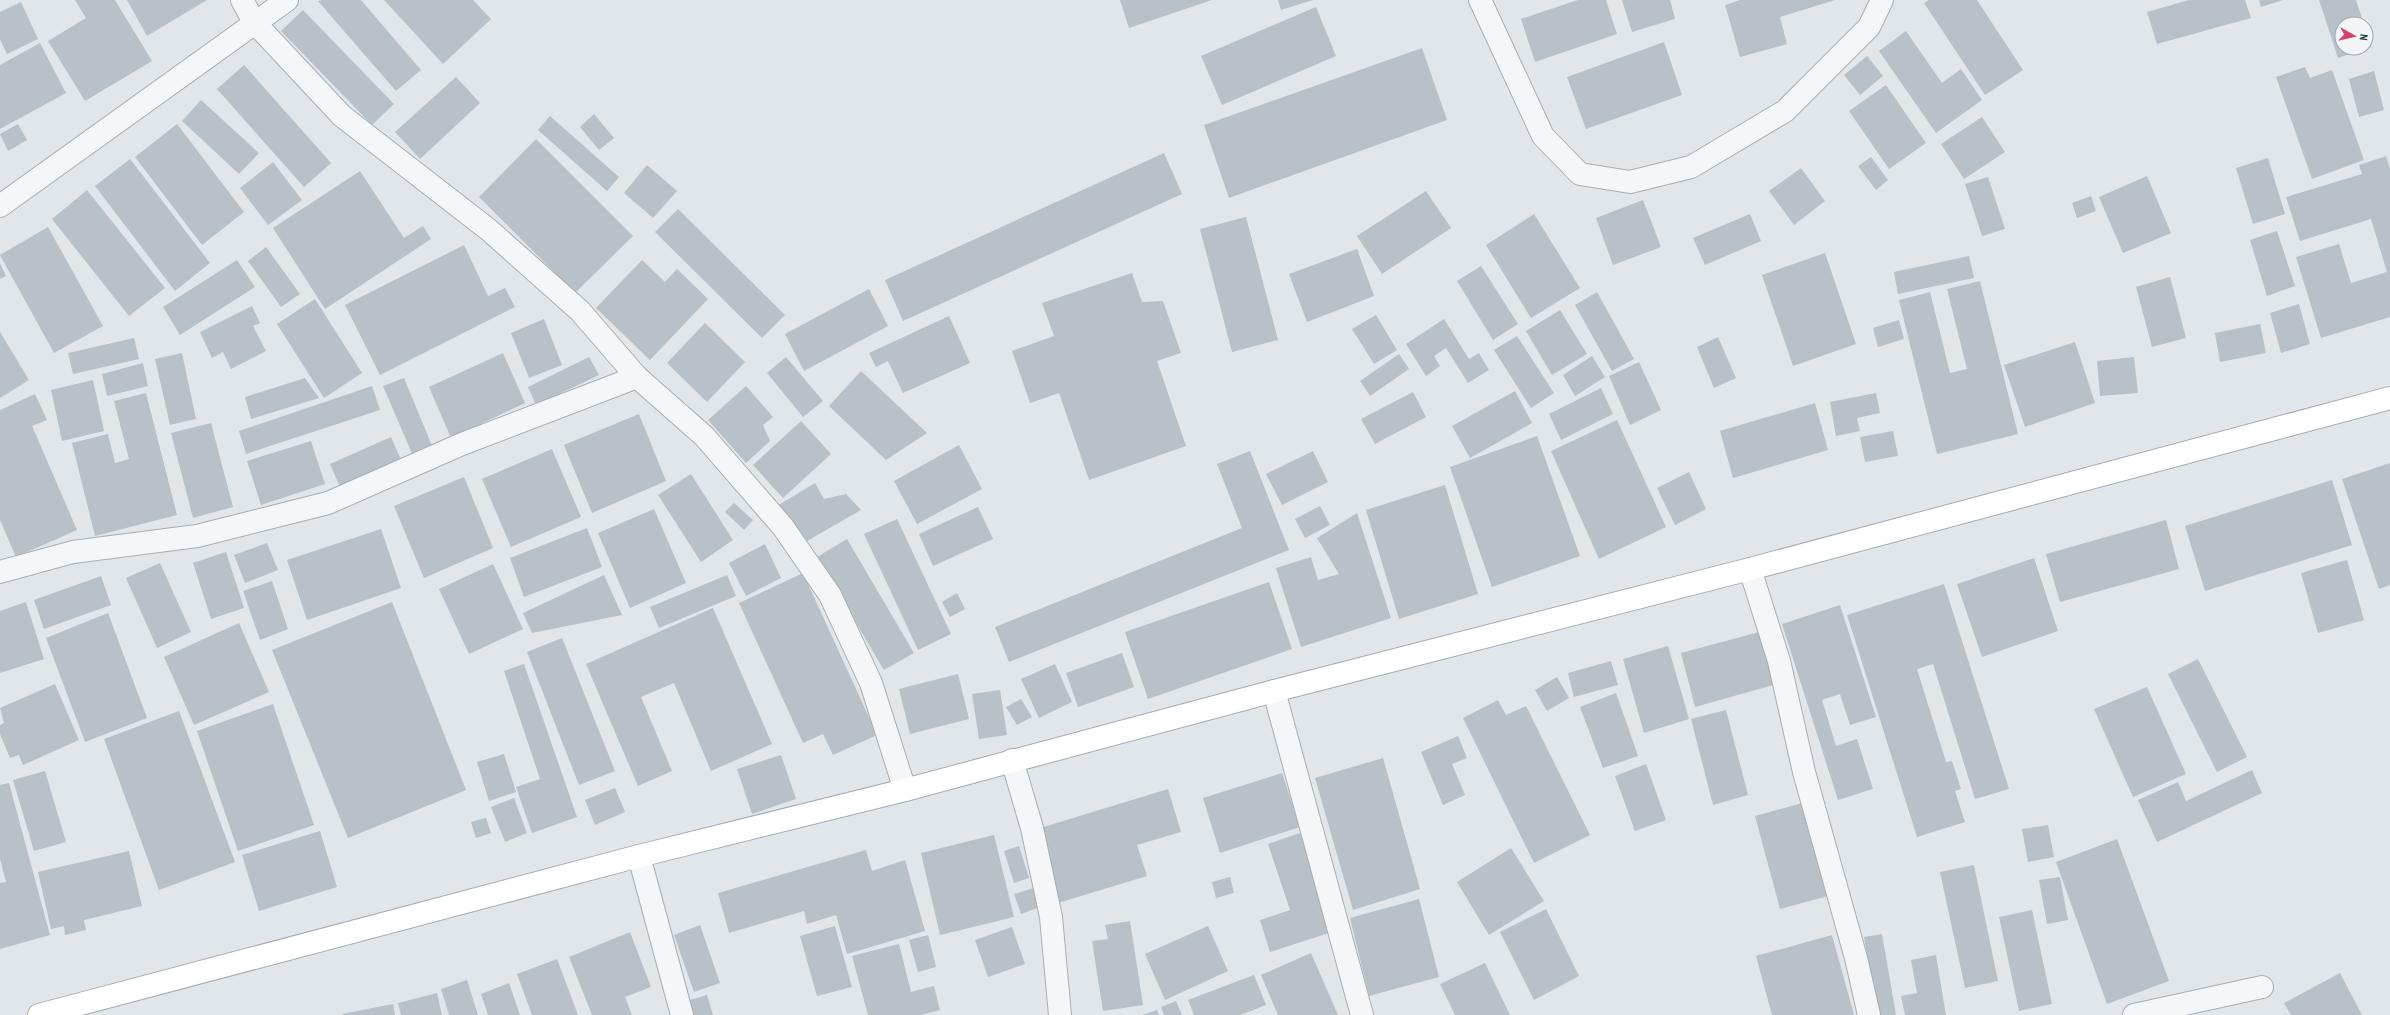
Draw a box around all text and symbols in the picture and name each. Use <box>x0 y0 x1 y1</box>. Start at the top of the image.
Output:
north arrow <box>2334 16 2374 56</box>
text: N <box>2357 33 2371 42</box>

